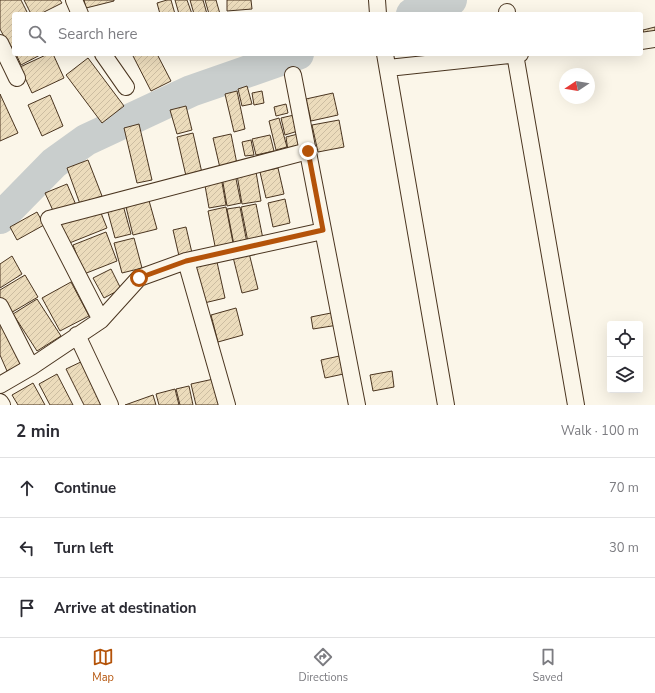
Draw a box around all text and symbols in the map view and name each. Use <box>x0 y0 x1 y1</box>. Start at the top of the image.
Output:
search box <box>12 12 643 56</box>
icon: search <box>26 23 48 45</box>
text: Search here <box>58 24 138 44</box>
north arrow <box>559 68 595 104</box>
route end <box>299 142 317 160</box>
route start <box>130 269 148 287</box>
map controls <box>607 321 643 393</box>
button: locate <box>607 321 643 357</box>
button: layers <box>607 357 643 393</box>
text: 2 min <box>16 420 60 443</box>
text: Walk · 100 m <box>561 422 639 440</box>
icon: ahead <box>16 477 38 499</box>
text: Continue <box>54 478 116 498</box>
text: 70 m <box>609 479 639 497</box>
icon: left <box>16 537 38 559</box>
text: Turn left <box>54 538 113 558</box>
text: 30 m <box>609 539 639 557</box>
icon: arrive <box>16 597 38 619</box>
text: Arrive at destination <box>54 598 197 618</box>
tab: Map <box>92 646 114 685</box>
tab: Directions <box>298 646 348 685</box>
tab: Saved <box>532 646 563 685</box>

